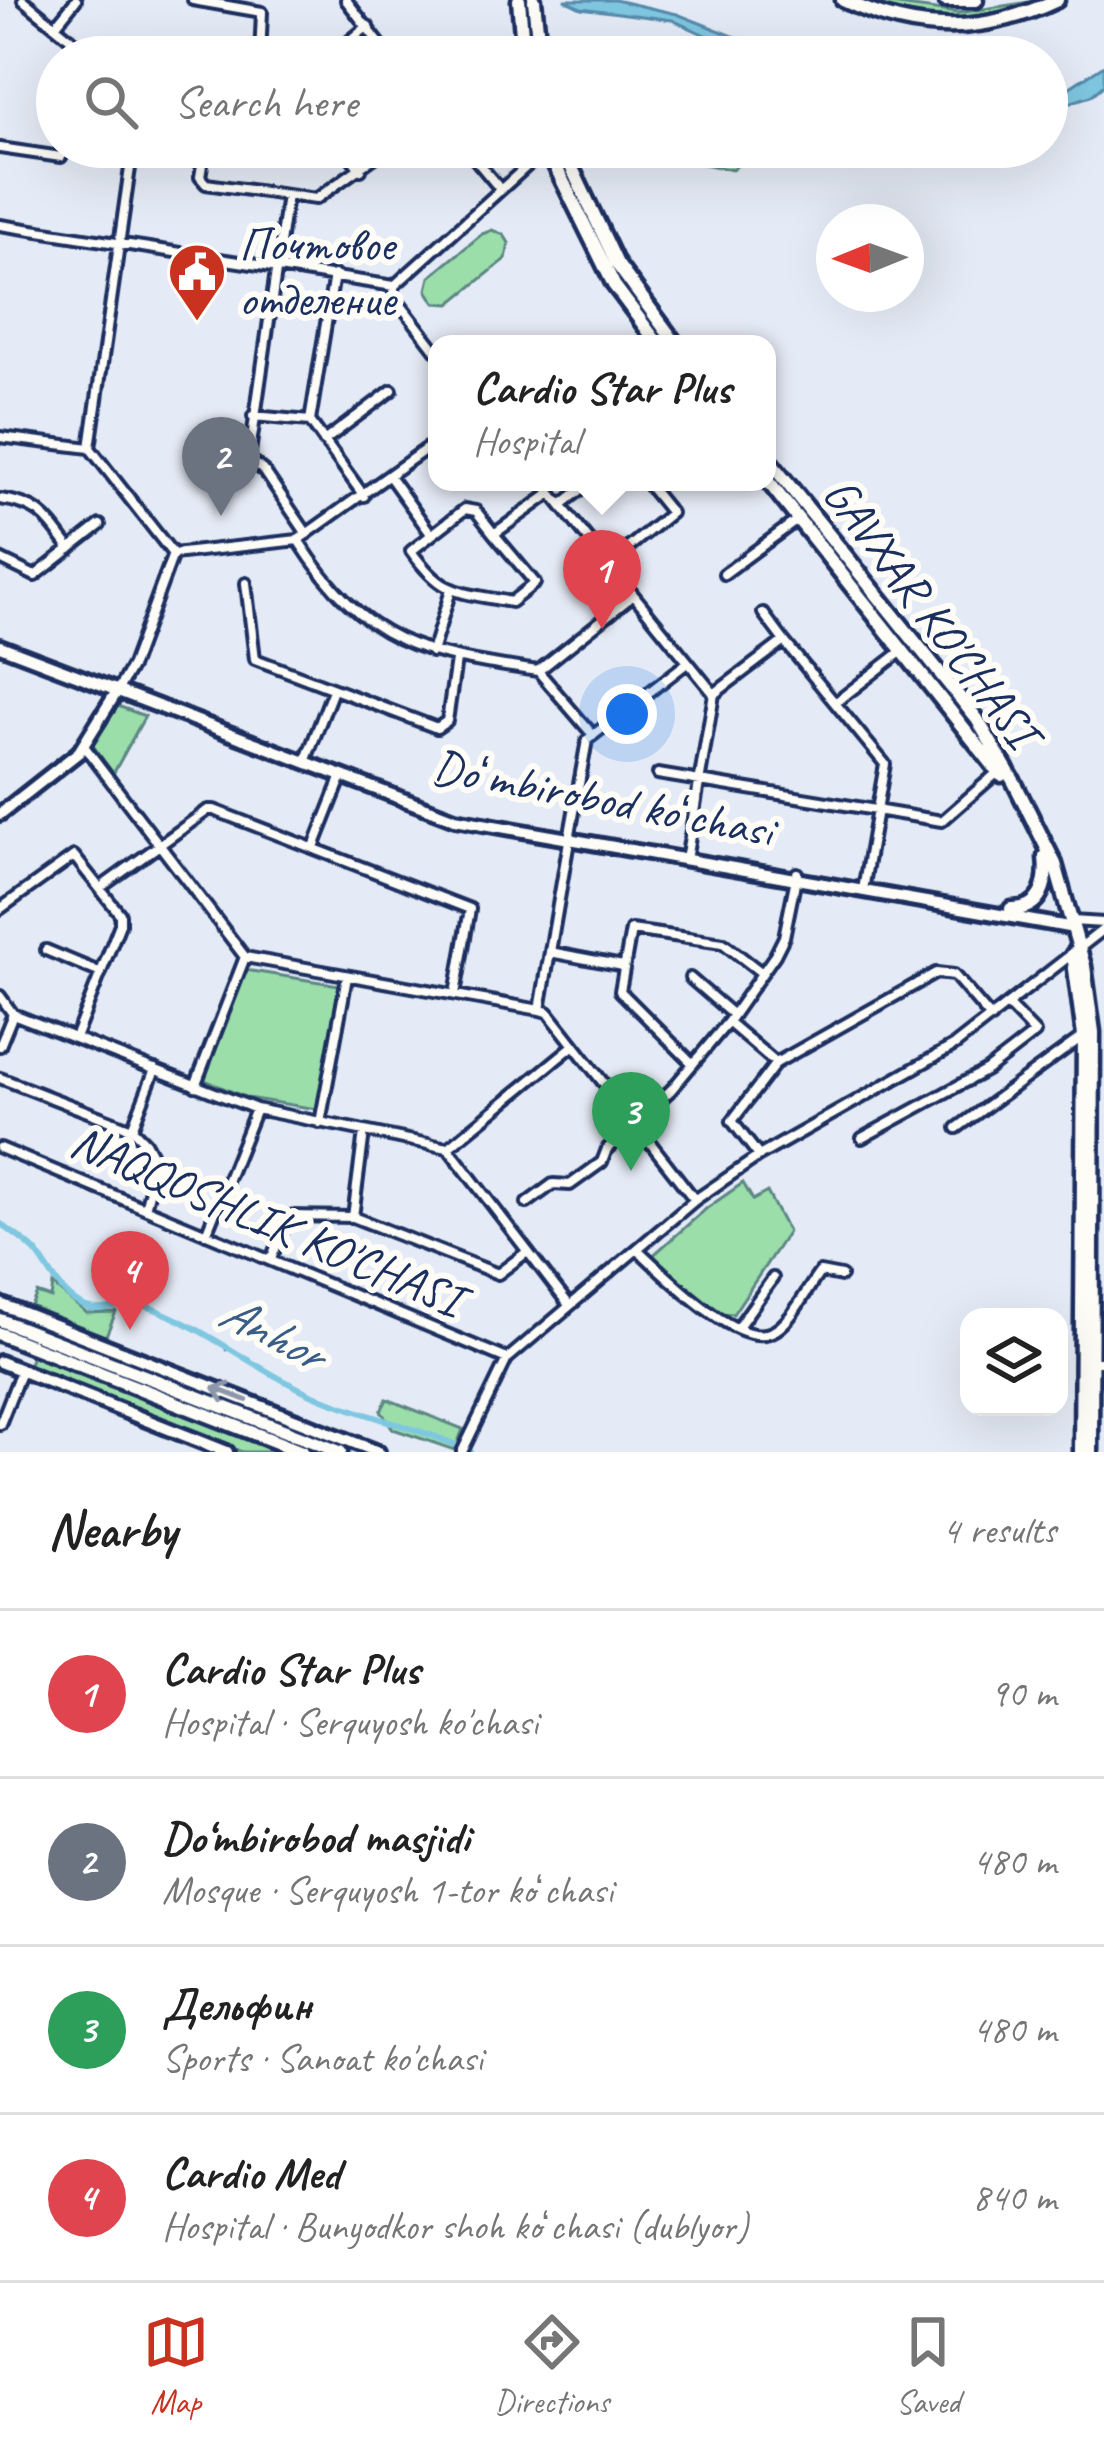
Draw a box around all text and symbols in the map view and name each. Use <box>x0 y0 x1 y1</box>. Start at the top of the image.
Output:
search box <box>36 36 1068 168</box>
icon: search <box>78 69 144 135</box>
text: Search here <box>174 74 357 131</box>
north arrow <box>816 204 924 312</box>
place label: Почтовое отделение <box>239 214 399 329</box>
public building icon: Почтовое отделение <box>166 241 228 323</box>
popup <box>428 335 776 491</box>
text: Cardio Star Plus <box>473 360 731 417</box>
pin: 2 <box>182 417 260 516</box>
text: Hospital <box>473 417 580 466</box>
street label: GAVXAR KO'CHASI <box>810 465 1058 766</box>
pin: 1 <box>563 530 641 629</box>
your location <box>597 684 657 744</box>
street label: Doʻmbirobod koʻchasi <box>428 736 783 861</box>
pin: 3 <box>592 1072 670 1171</box>
street label: NAQQOSHLIK KO'CHASI <box>62 1110 481 1333</box>
pin: 4 <box>91 1231 169 1330</box>
water label: Anhor <box>210 1279 341 1388</box>
map controls <box>960 1308 1068 1416</box>
button: layers <box>960 1308 1068 1416</box>
one-way arrow <box>213 1382 250 1403</box>
text: Nearby <box>48 1498 176 1562</box>
text: 4 results <box>942 1506 1056 1555</box>
text: Cardio Star Plus <box>162 1641 420 1698</box>
text: 1 <box>78 1669 96 1718</box>
text: 90 m <box>990 1669 1056 1718</box>
text: Hospital · Serquyosh ko'chasi <box>162 1698 538 1747</box>
text: Do‘mbirobod masjidi <box>162 1809 469 1866</box>
text: 2 <box>78 1837 96 1886</box>
text: 480 m <box>972 1837 1056 1886</box>
text: Mosque · Serquyosh 1-tor koʻchasi <box>162 1866 613 1915</box>
text: Дельфин <box>162 1977 312 2034</box>
text: 3 <box>78 2005 96 2054</box>
text: 480 m <box>972 2005 1056 2054</box>
text: Sports · Sanoat ko'chasi <box>162 2034 483 2083</box>
text: Cardio Med <box>162 2145 340 2202</box>
text: 4 <box>78 2173 96 2222</box>
text: 840 m <box>972 2173 1056 2222</box>
text: Hospital · Bunyodkor shoh koʻchasi (dublyor) <box>162 2202 748 2251</box>
tab: Map <box>143 2309 209 2423</box>
tab: Directions <box>495 2309 609 2423</box>
tab: Saved <box>895 2309 961 2423</box>

